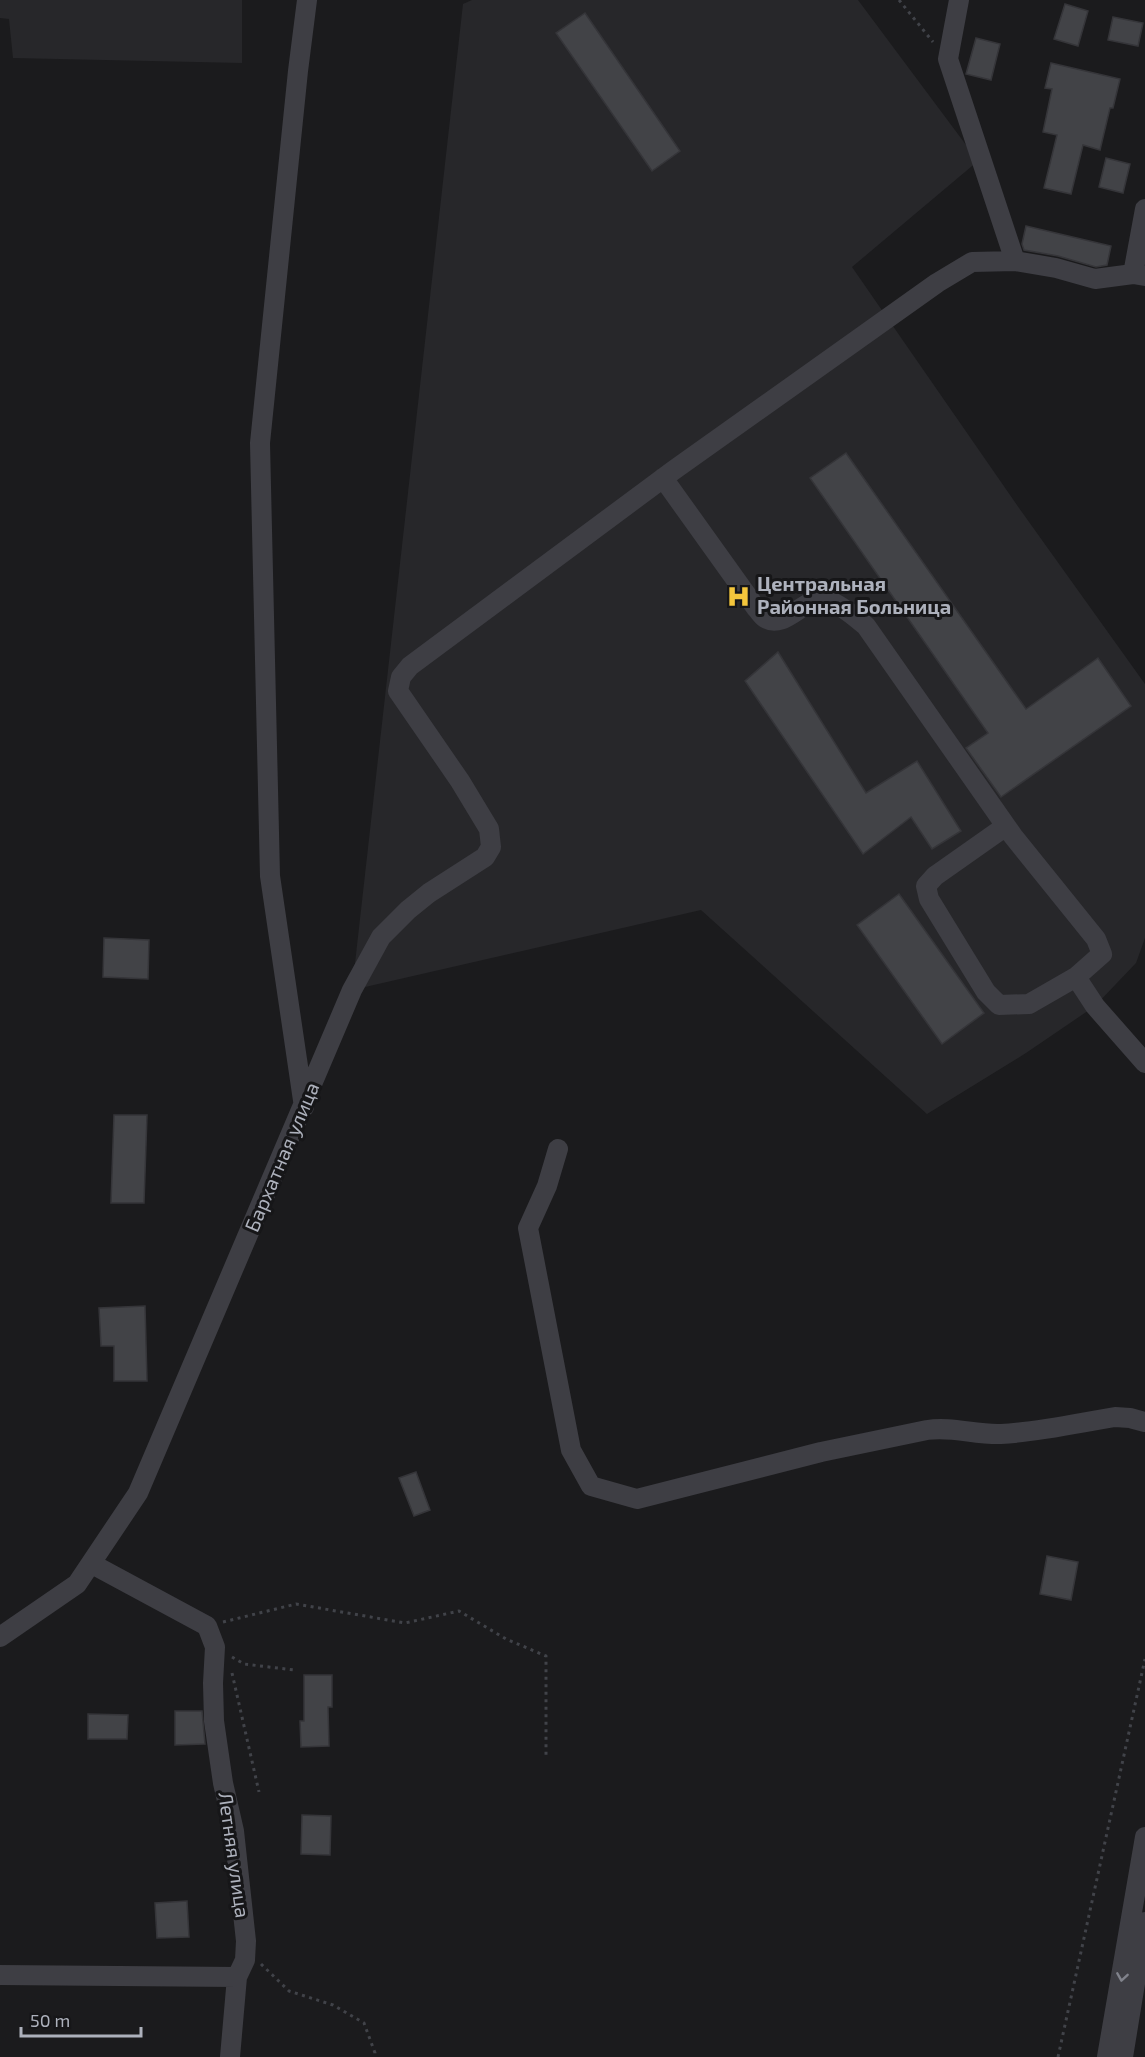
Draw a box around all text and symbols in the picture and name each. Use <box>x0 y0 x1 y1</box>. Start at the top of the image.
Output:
place label: Центральная Районная Больница <box>757 571 951 618</box>
hospital icon: Центральная Районная Больница <box>726 583 752 609</box>
street label: Бархатная улица <box>239 1078 324 1235</box>
street label: Летняя улица <box>213 1790 256 1920</box>
one-way arrow <box>1116 1973 1128 1982</box>
scale bar <box>21 2000 141 2038</box>
text: 50 m <box>30 2009 70 2031</box>

